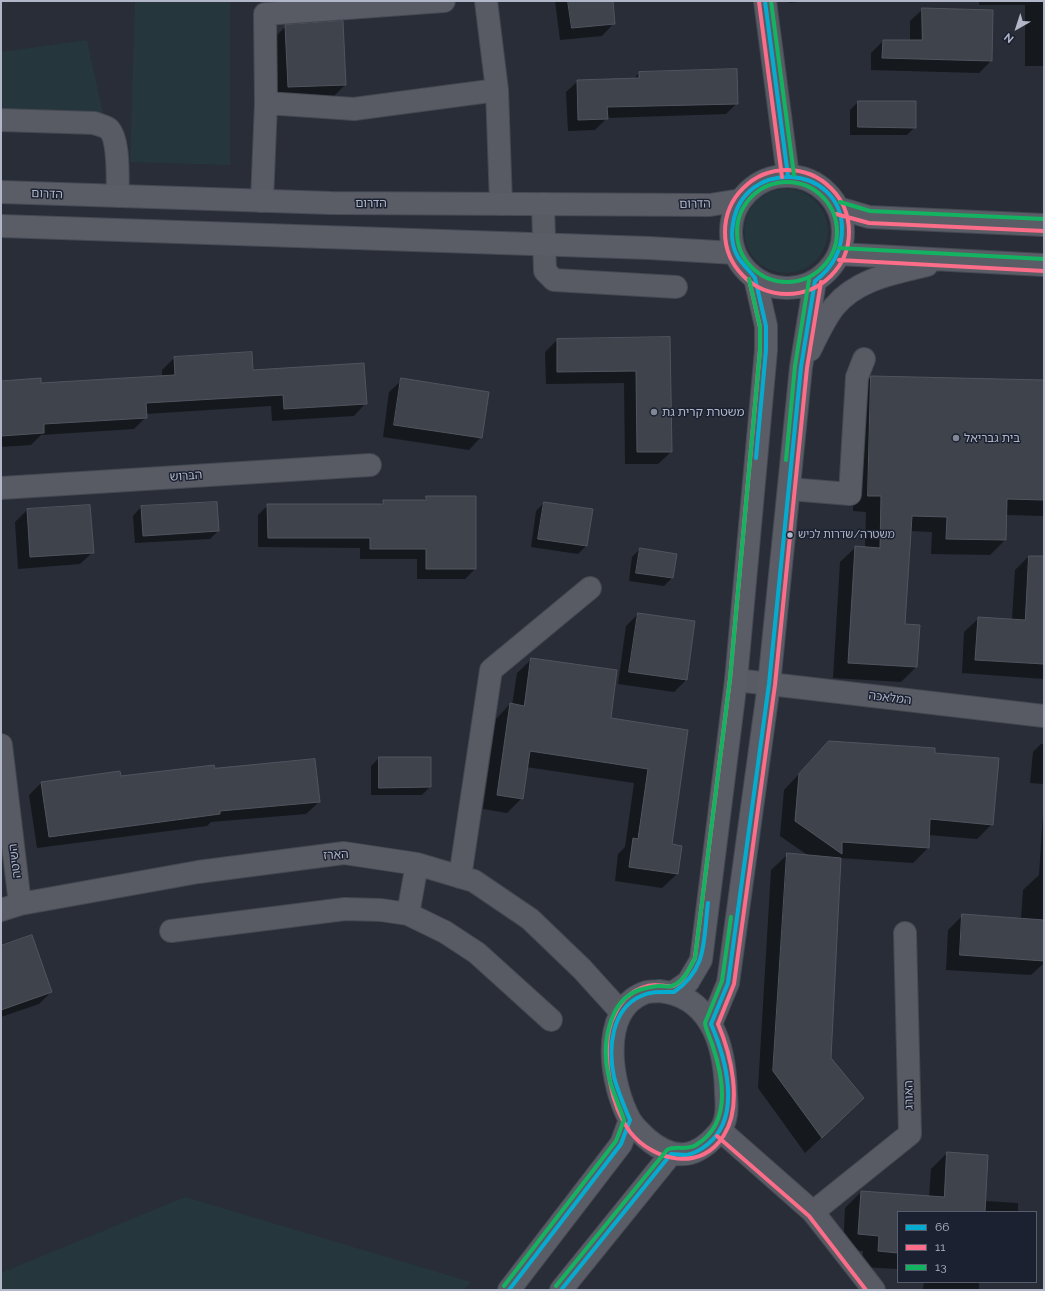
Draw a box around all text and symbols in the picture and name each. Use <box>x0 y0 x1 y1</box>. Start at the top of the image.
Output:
north arrow <box>997 8 1037 48</box>
text: N <box>1002 30 1016 45</box>
street label: הדרום <box>31 186 63 202</box>
street label: הדרום <box>355 196 387 210</box>
street label: הדרום <box>679 197 711 211</box>
place label: משטרת קרית גת <box>662 405 744 419</box>
marker: משטרת קרית גת <box>649 407 659 417</box>
place label: בית גבריאל <box>964 431 1020 445</box>
marker: בית גבריאל <box>951 433 961 443</box>
street label: הברוש <box>169 468 203 484</box>
place label: משטרה/שדרות לכיש <box>798 528 895 542</box>
marker: משטרה/שדרות לכיש <box>785 530 795 540</box>
street label: המלאכה <box>868 688 912 708</box>
street label: השיטה <box>6 843 24 879</box>
street label: הארז <box>323 847 349 863</box>
street label: האורג <box>902 1080 916 1110</box>
legend <box>897 1211 1037 1283</box>
text: 66 <box>935 1220 949 1234</box>
text: 11 <box>935 1240 945 1254</box>
text: 13 <box>935 1260 947 1274</box>

